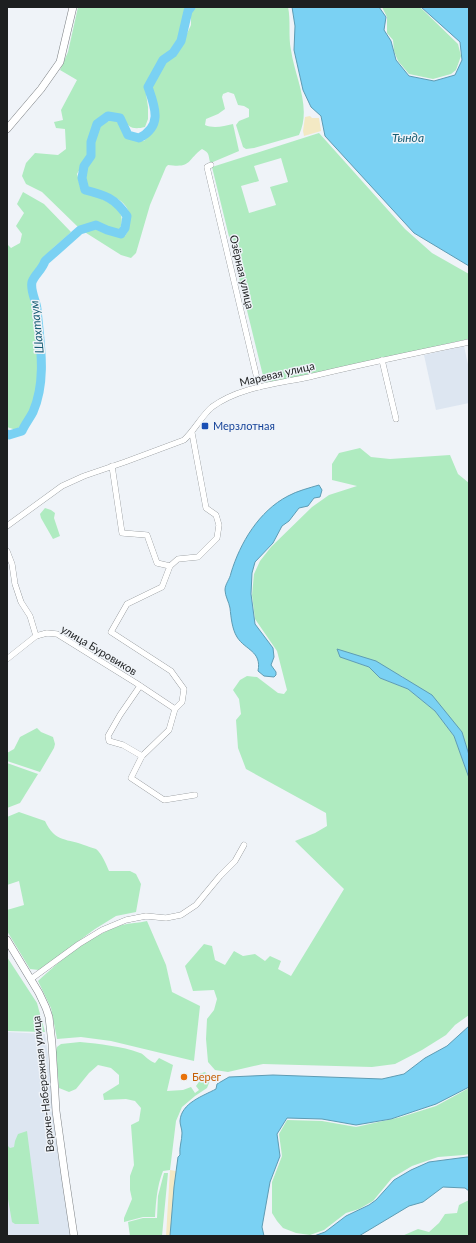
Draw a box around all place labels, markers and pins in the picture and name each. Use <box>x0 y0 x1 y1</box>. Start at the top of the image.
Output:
place label: Мерзлотная <box>213 419 275 432</box>
marker: Мерзлотная <box>200 421 210 431</box>
place label: Берег <box>192 1070 222 1083</box>
marker: Берег <box>179 1072 189 1082</box>

